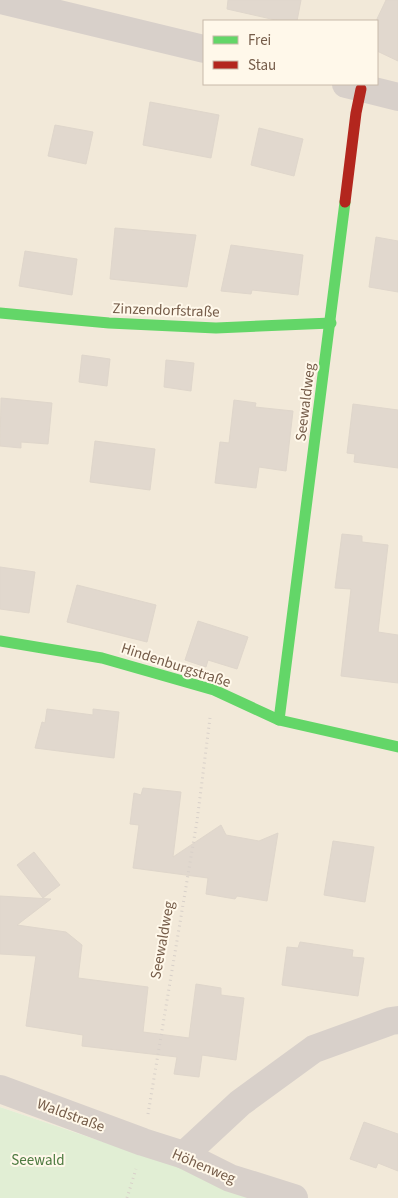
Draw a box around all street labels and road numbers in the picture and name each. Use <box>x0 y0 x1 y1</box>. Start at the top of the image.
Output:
street label: Zinzendorfstraße <box>112 298 220 323</box>
street label: Seewaldweg <box>290 361 321 442</box>
street label: Hindenburgstraße <box>118 638 233 693</box>
street label: Seewaldweg <box>145 899 180 981</box>
street label: Waldstraße <box>34 1093 108 1137</box>
street label: Höhenweg <box>169 1144 239 1189</box>

